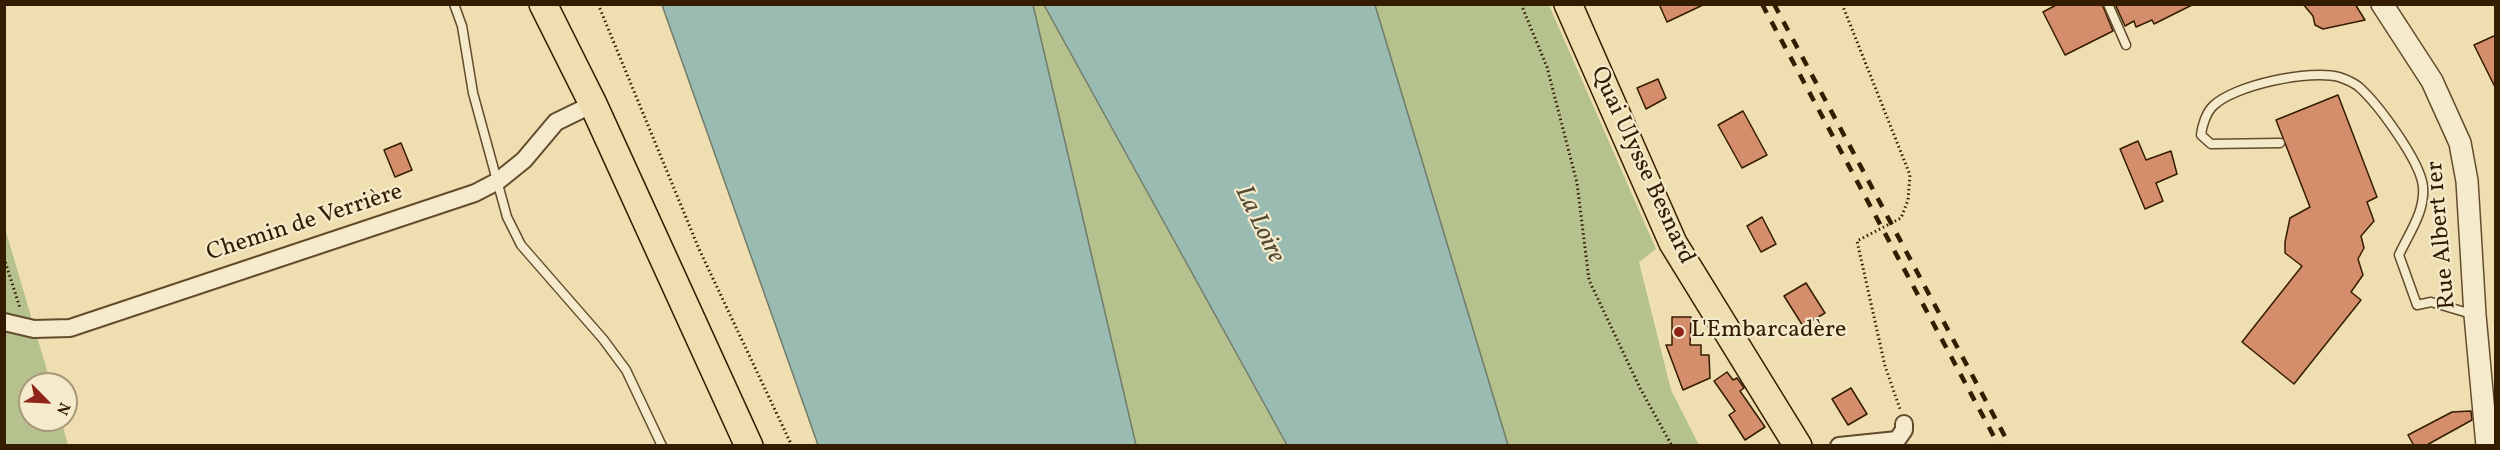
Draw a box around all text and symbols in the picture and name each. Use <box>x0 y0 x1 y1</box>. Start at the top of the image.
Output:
street label: Quai Ulysse Besnard <box>1583 63 1699 269</box>
street label: Rue Albert 1er <box>2422 160 2464 310</box>
street label: Chemin de Verrière <box>203 179 407 269</box>
water label: La Loire <box>1226 181 1290 269</box>
place label: L'Embarcadère <box>1691 318 1846 346</box>
marker: L'Embarcadère <box>1672 325 1686 339</box>
north arrow <box>18 372 78 432</box>
text: N <box>50 399 75 418</box>

